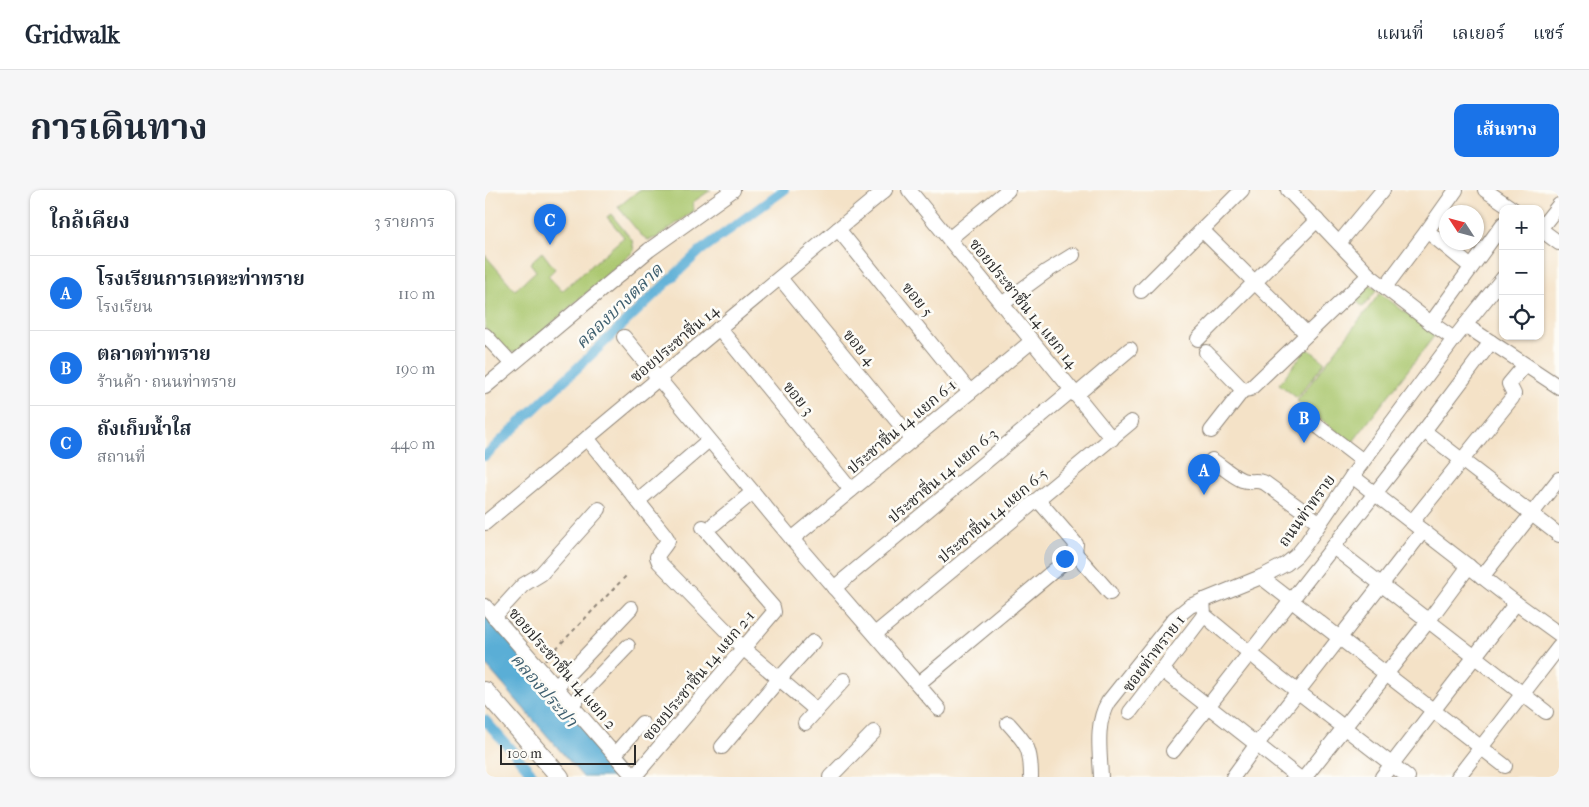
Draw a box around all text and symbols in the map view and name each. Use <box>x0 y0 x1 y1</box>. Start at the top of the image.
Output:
text: Gridwalk <box>25 21 120 49</box>
text: แผนที่ <box>1376 23 1424 44</box>
text: เลเยอร์ <box>1452 23 1505 44</box>
text: แชร์ <box>1533 23 1564 44</box>
button: เส้นทาง <box>1454 104 1559 157</box>
text: การเดินทาง <box>30 107 208 148</box>
pin: C <box>534 204 566 245</box>
north arrow <box>1439 205 1484 250</box>
map controls <box>1499 205 1544 340</box>
button: + <box>1499 205 1544 250</box>
text: ใกล้เคียง <box>50 209 130 233</box>
text: 3 รายการ <box>374 212 435 231</box>
street label: ซอยประชาชื่น 14 แยก 14 <box>965 233 1084 373</box>
button: − <box>1499 250 1544 295</box>
water label: คลองบางตลาด <box>571 259 668 353</box>
text: โรงเรียนการเคหะท่าทราย <box>97 268 305 290</box>
street label: ฃอย 5 <box>898 278 937 320</box>
text: A <box>61 284 71 303</box>
text: 110 m <box>398 284 435 303</box>
button: locate <box>1499 295 1544 340</box>
text: โรงเรียน <box>97 297 153 316</box>
street label: ซอยประชาชื่น 14 <box>625 299 723 386</box>
street label: ขอย 4 <box>839 325 880 370</box>
text: ตลาดท่าทราย <box>97 343 211 365</box>
text: B <box>61 359 71 378</box>
text: 190 m <box>395 359 435 378</box>
text: ร้านค้า · ถนนท่าทราย <box>97 372 236 391</box>
street label: ประชาชื่น 14 แยก 6-1 <box>842 374 960 478</box>
street label: ขอย 3 <box>779 378 818 419</box>
pin: B <box>1288 402 1320 443</box>
text: ถังเก็บน้ำใส <box>97 418 191 440</box>
street label: ประชาชื่น 14 แยก 6-3 <box>882 422 1001 527</box>
text: C <box>61 434 71 453</box>
text: 440 m <box>390 434 435 453</box>
text: สถานที่ <box>97 447 145 466</box>
pin: A <box>1188 454 1220 495</box>
street label: ประชาชื่น 14 แยก 6-5 <box>932 462 1051 567</box>
street label: ถนนท่าทราย <box>1274 470 1339 550</box>
your location <box>1052 546 1078 572</box>
street label: ซอยประชาชื่น 14 แยก 2 <box>505 602 622 733</box>
street label: ซอยประชาชื่น 14 แยก 2-1 <box>637 605 759 744</box>
street label: ซอยท่าทราย 1 <box>1118 611 1189 696</box>
water label: คลองประปา <box>506 649 582 732</box>
scale bar <box>500 742 636 765</box>
text: 100 m <box>507 745 542 762</box>

